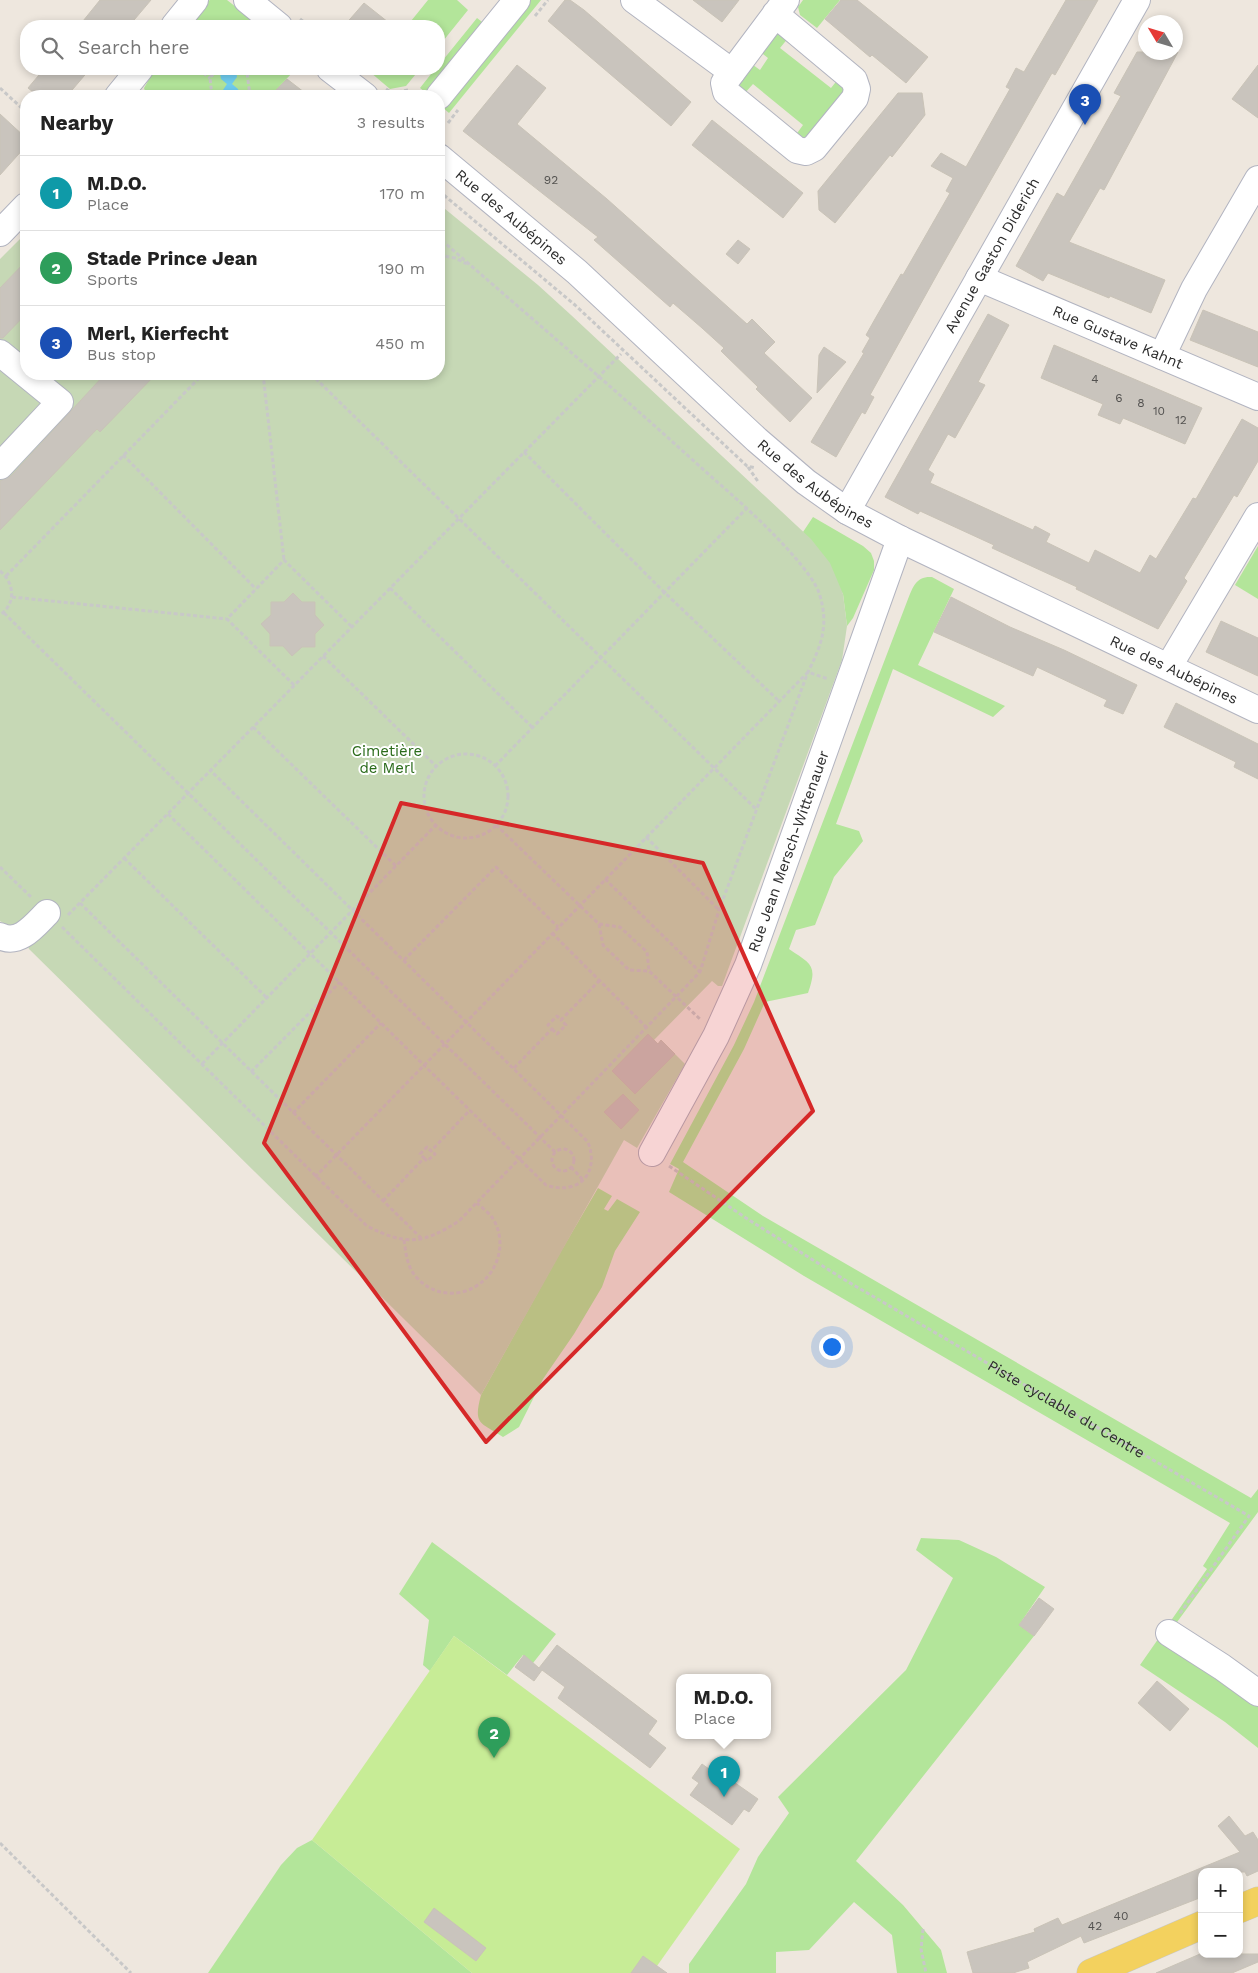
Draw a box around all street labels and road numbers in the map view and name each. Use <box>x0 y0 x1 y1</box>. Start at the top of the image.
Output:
street label: Rue des Aubépines <box>452 166 571 269</box>
street label: Avenue Gaston Diderich <box>941 174 1043 336</box>
street label: Rue Gustave Kahnt <box>1050 302 1186 373</box>
street label: Rue des Aubépines <box>754 435 876 532</box>
street label: Rue des Aubépines <box>1107 632 1241 708</box>
street label: Rue Jean Mersch-Wittenauer <box>744 748 833 955</box>
street label: Piste cyclable du Centre <box>984 1356 1148 1462</box>

